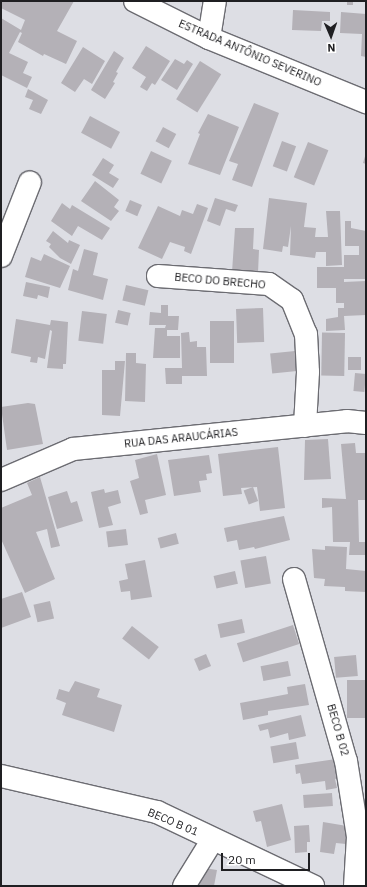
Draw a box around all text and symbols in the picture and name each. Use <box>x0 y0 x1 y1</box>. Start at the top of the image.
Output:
north arrow <box>311 16 351 56</box>
street label: ESTRADA ANTÔNIO SEVERINO <box>177 17 323 89</box>
text: N <box>327 41 336 55</box>
street label: BECO DO BRECHO <box>174 270 266 292</box>
street label: RUA DAS ARAUCÁRIAS <box>123 425 239 451</box>
street label: BECO B 02 <box>324 702 352 758</box>
street label: BECO B 01 <box>146 805 200 839</box>
scale bar <box>223 845 312 871</box>
text: 20 m <box>228 852 256 867</box>

